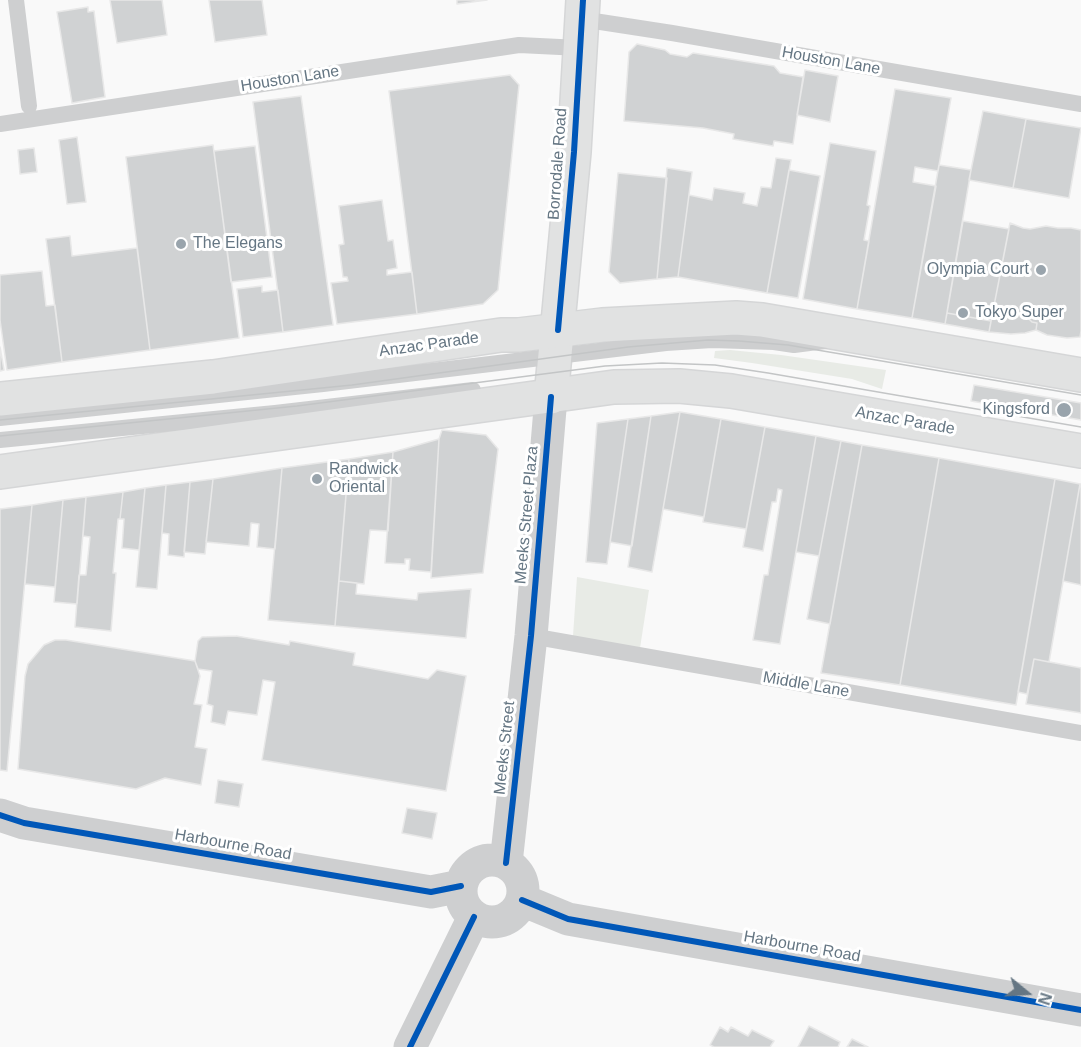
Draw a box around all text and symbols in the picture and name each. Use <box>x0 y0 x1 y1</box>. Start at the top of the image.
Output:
street label: Houston Lane <box>780 43 882 79</box>
street label: Houston Lane <box>239 62 341 96</box>
street label: Borrodale Road <box>545 107 571 221</box>
place label: The Elegans <box>193 234 283 254</box>
marker: The Elegans <box>174 237 188 251</box>
place label: Olympia Court <box>927 260 1029 280</box>
marker: Olympia Court <box>1034 263 1048 277</box>
place label: Tokyo Super <box>975 303 1064 323</box>
marker: Tokyo Super <box>956 306 970 320</box>
street label: Anzac Parade <box>378 328 480 362</box>
place label: Kingsford <box>982 400 1050 420</box>
marker: Kingsford <box>1055 401 1073 419</box>
street label: Anzac Parade <box>854 403 956 439</box>
street label: Meeks Street Plaza <box>511 445 543 585</box>
place label: Randwick Oriental <box>329 460 398 498</box>
marker: Randwick Oriental <box>310 472 324 486</box>
street label: Middle Lane <box>761 668 851 702</box>
street label: Meeks Street <box>491 700 519 796</box>
street label: Harbourne Road <box>173 825 293 865</box>
street label: Harbourne Road <box>742 927 862 967</box>
north arrow <box>997 963 1057 1023</box>
text: N <box>1035 991 1054 1007</box>

